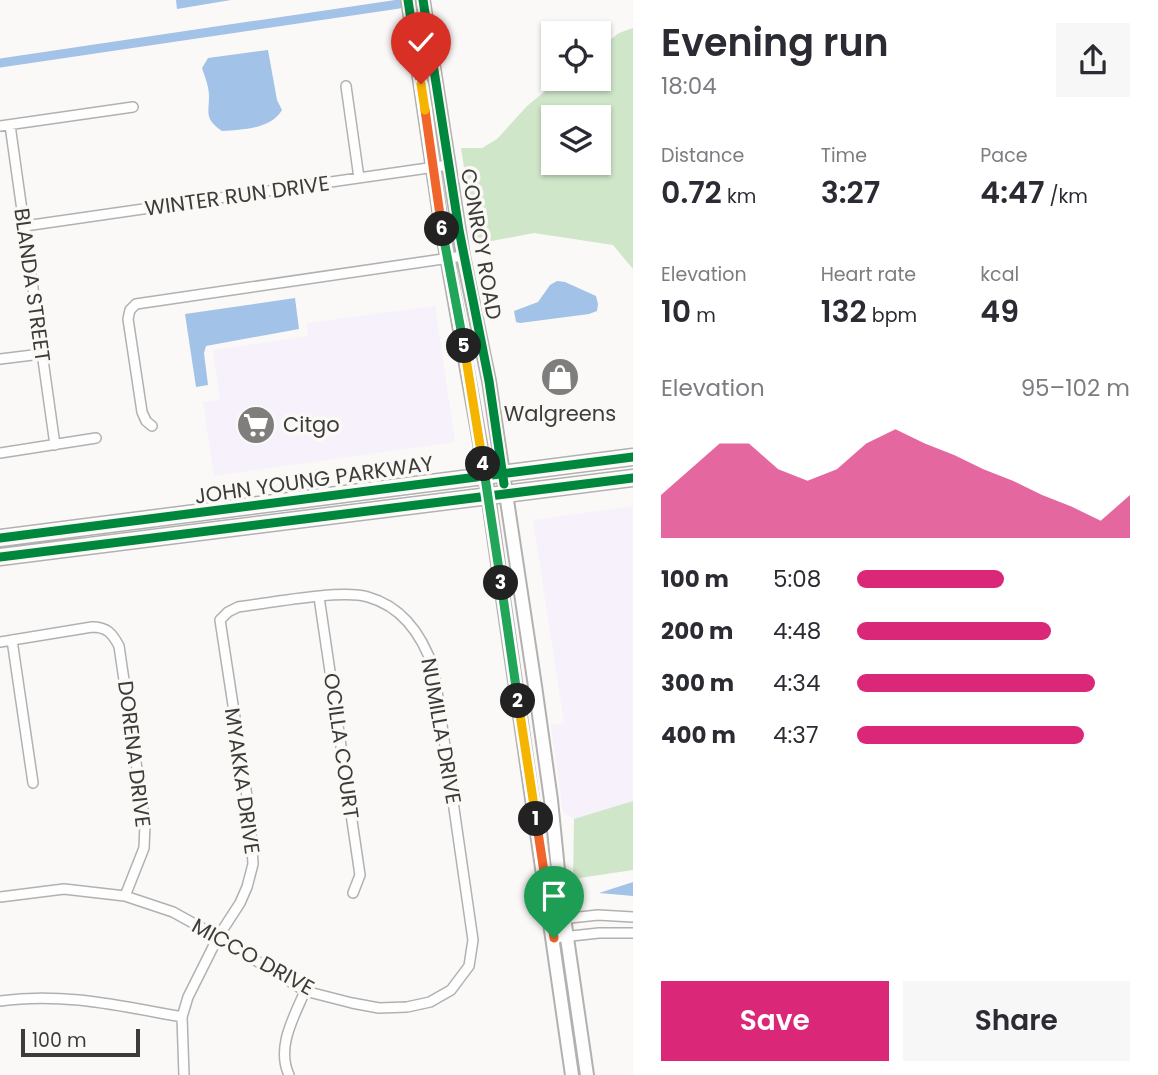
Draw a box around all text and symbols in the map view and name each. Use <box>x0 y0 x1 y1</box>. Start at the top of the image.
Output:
pin <box>391 12.0 451 84</box>
text: Evening run <box>661 16 889 69</box>
map controls <box>541 21 611 175</box>
button: locate <box>541 21 611 91</box>
icon: check <box>402 23 440 61</box>
button: share <box>1056 23 1130 97</box>
text: 18:04 <box>661 70 717 102</box>
button: layers <box>541 105 611 175</box>
text: Distance <box>661 142 744 169</box>
text: Time <box>821 142 867 169</box>
text: Pace <box>980 142 1028 169</box>
street label: CONROY ROAD <box>454 166 509 322</box>
street label: WINTER RUN DRIVE <box>143 168 331 223</box>
text: 0.72 <box>661 171 722 214</box>
text: 3:27 <box>821 171 880 214</box>
text: 4:47 <box>980 171 1044 214</box>
text: km <box>722 183 756 210</box>
text: /km <box>1044 183 1088 210</box>
street label: BLANDA STREET <box>7 206 58 364</box>
pin: 6 <box>424 212 460 246</box>
text: 6 <box>435 215 448 242</box>
text: Elevation <box>661 261 747 288</box>
text: Heart rate <box>821 261 916 288</box>
text: kcal <box>980 261 1019 288</box>
text: 10 <box>661 290 691 333</box>
text: 132 <box>821 290 867 333</box>
text: 49 <box>980 290 1019 333</box>
text: m <box>691 302 716 329</box>
text: bpm <box>867 302 917 329</box>
pin: 5 <box>447 328 482 364</box>
text: 5 <box>457 332 470 359</box>
shop icon: Walgreens <box>539 356 581 398</box>
text: Elevation <box>661 372 765 404</box>
text: 95–102 m <box>1021 372 1130 404</box>
place label: Walgreens <box>504 399 616 428</box>
supermarket icon: Citgo <box>235 404 277 446</box>
place label: Citgo <box>283 410 340 439</box>
pin: 4 <box>466 447 500 482</box>
street label: JOHN YOUNG PARKWAY <box>193 448 435 511</box>
text: 4 <box>476 450 489 477</box>
text: 100 m <box>661 563 729 595</box>
text: 5:08 <box>773 563 821 595</box>
pin: 3 <box>484 566 518 600</box>
text: 3 <box>495 569 506 596</box>
text: 200 m <box>661 615 733 647</box>
text: 4:48 <box>773 615 821 647</box>
street label: NUMILLA DRIVE <box>414 656 469 806</box>
text: 300 m <box>661 667 734 699</box>
text: 4:34 <box>773 667 820 699</box>
street label: OCILLA COURT <box>317 671 366 821</box>
street label: DORENA DRIVE <box>111 679 158 829</box>
pin: 2 <box>500 684 536 718</box>
text: 2 <box>512 687 523 714</box>
street label: MYAKKA DRIVE <box>218 706 267 856</box>
text: 400 m <box>661 719 736 751</box>
text: 4:37 <box>773 719 818 751</box>
pin: 1 <box>518 802 554 836</box>
text: 1 <box>532 805 539 832</box>
pin <box>524 866 584 938</box>
icon: arrive <box>535 877 573 915</box>
street label: MICCO DRIVE <box>187 911 320 1002</box>
button: Save <box>661 981 889 1061</box>
button: Share <box>903 981 1130 1061</box>
scale bar <box>21 1026 140 1058</box>
text: 100 m <box>32 1027 87 1054</box>

